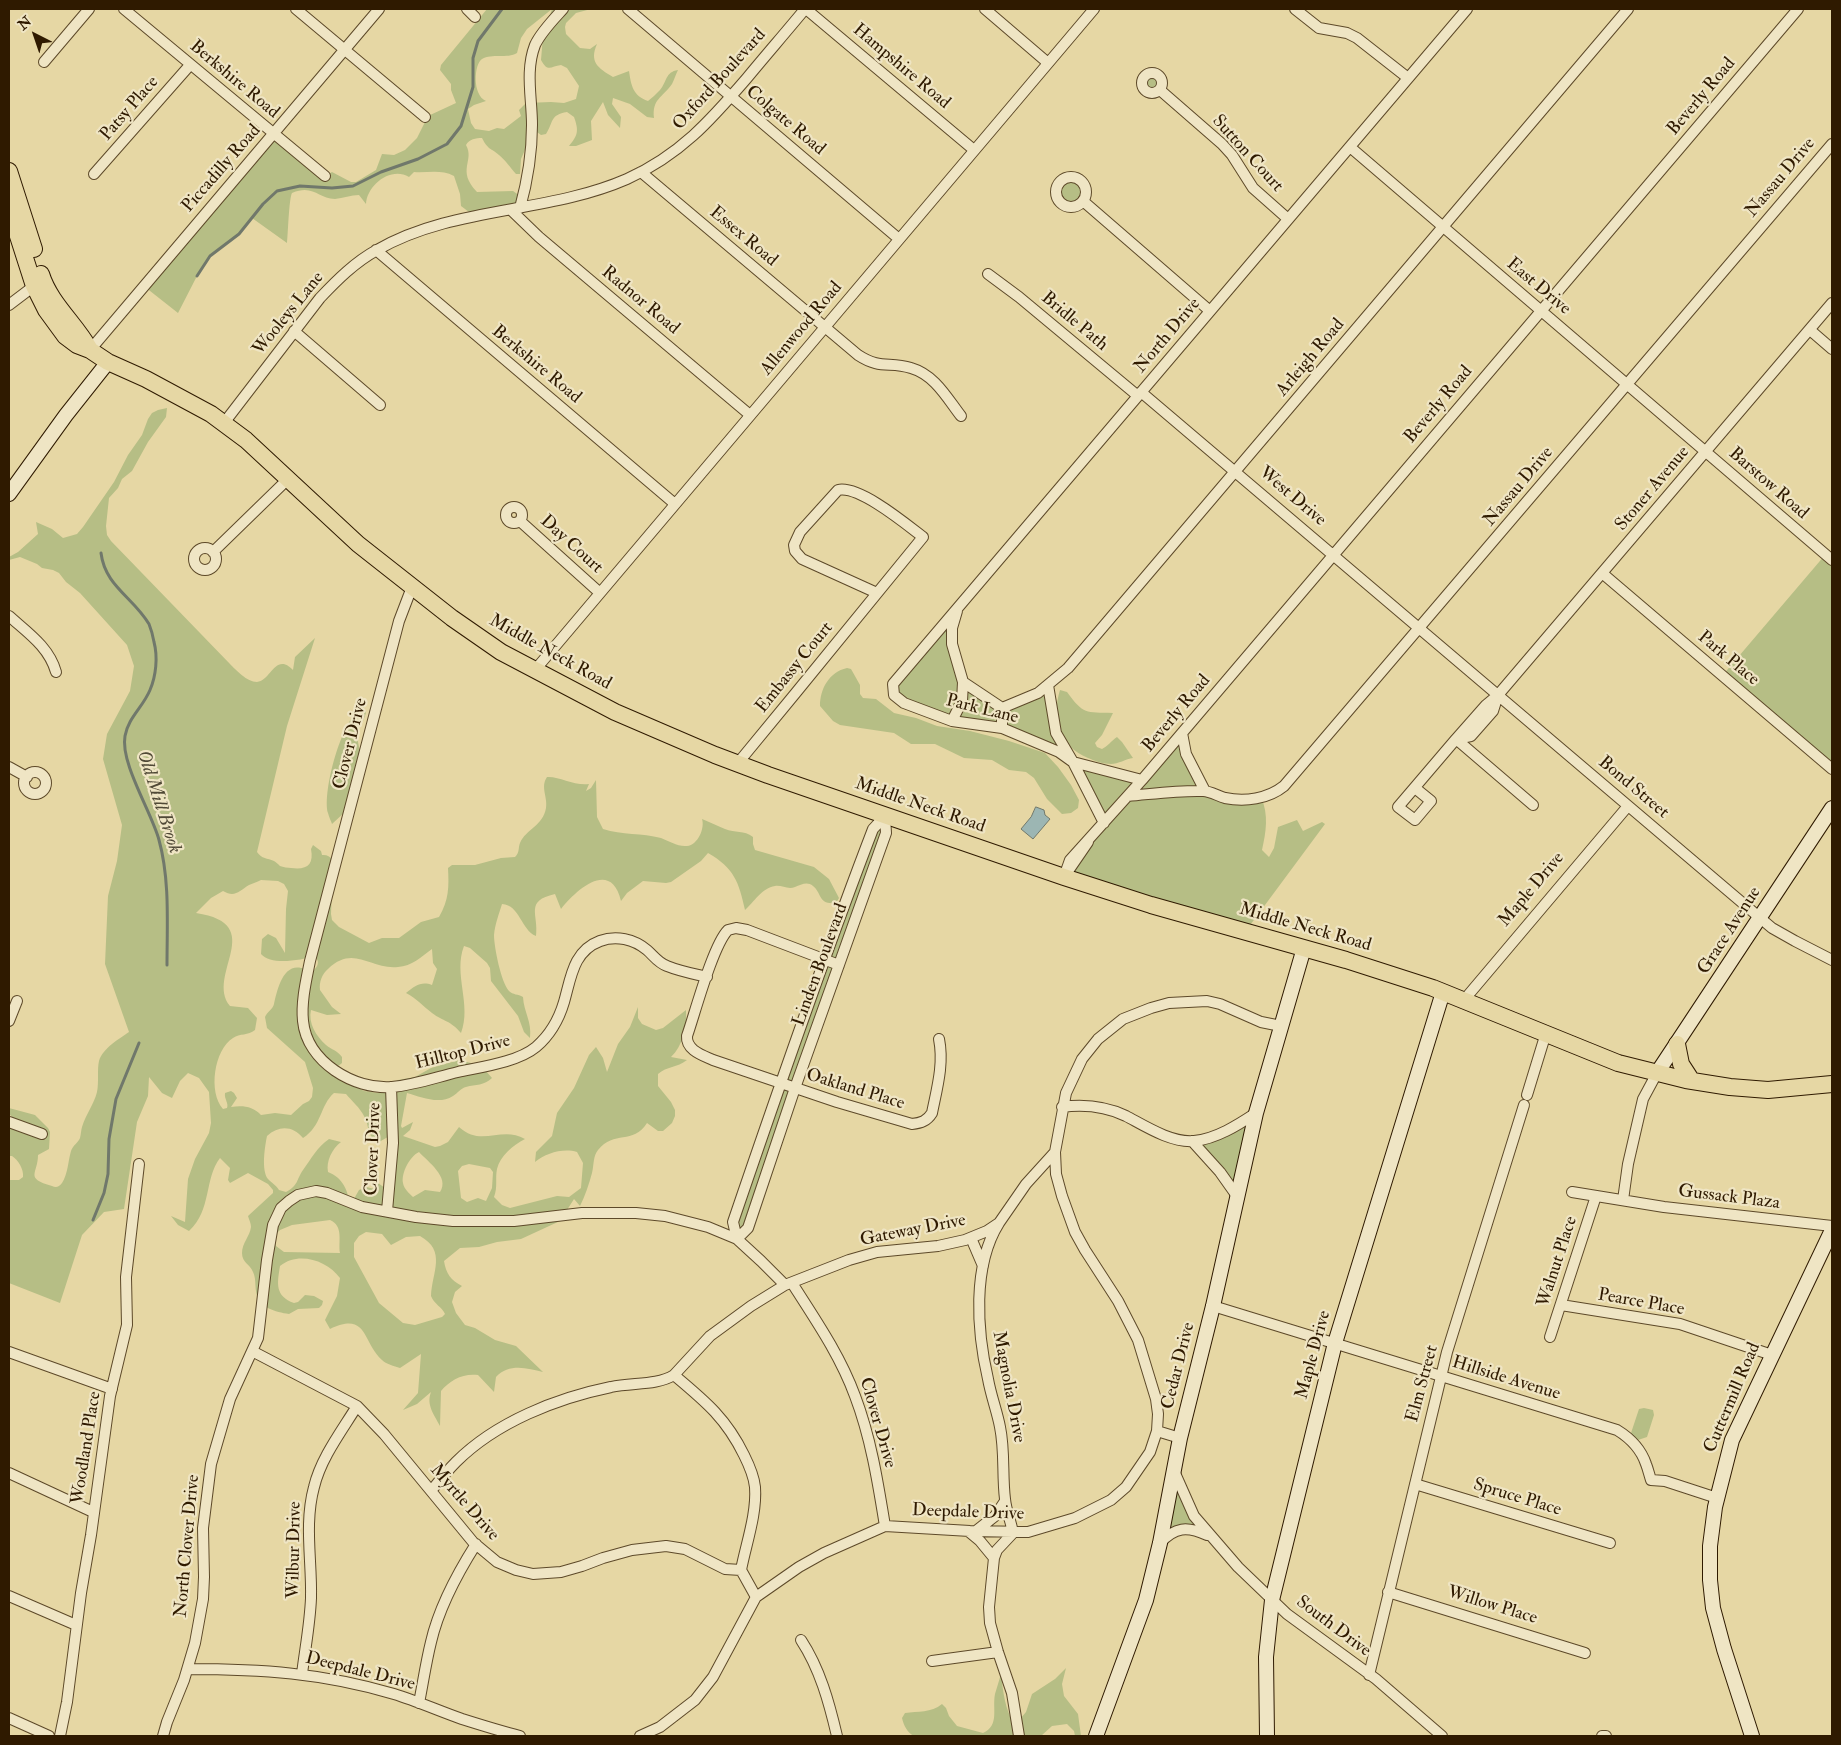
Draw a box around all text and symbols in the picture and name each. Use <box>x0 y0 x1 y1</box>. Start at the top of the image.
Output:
north arrow <box>10 10 60 60</box>
text: N <box>15 13 35 34</box>
street label: Hampshire Road <box>848 20 954 114</box>
street label: Oxford Boulevard <box>669 25 771 135</box>
street label: Berkshire Road <box>185 36 283 124</box>
street label: Beverly Road <box>1663 54 1741 140</box>
street label: Patsy Place <box>96 72 164 146</box>
street label: Colgate Road <box>741 81 829 161</box>
street label: Sutton Court <box>1207 111 1287 197</box>
street label: Piccadilly Road <box>178 121 266 217</box>
street label: Nassau Drive <box>1742 134 1820 222</box>
street label: Essex Road <box>705 202 781 272</box>
street label: East Drive <box>1501 254 1575 320</box>
street label: Radnor Road <box>597 262 683 340</box>
street label: Wooleys Lane <box>249 268 329 360</box>
street label: Allenwood Road <box>757 278 847 380</box>
street label: Bridle Path <box>1036 288 1112 356</box>
street label: North Drive <box>1130 294 1206 378</box>
street label: Arleigh Road <box>1272 315 1350 401</box>
street label: Berkshire Road <box>487 321 585 409</box>
street label: Beverly Road <box>1400 362 1478 448</box>
street label: Stoner Avenue <box>1611 442 1695 536</box>
street label: Nassau Drive <box>1480 443 1558 531</box>
street label: Barstow Road <box>1724 443 1812 525</box>
street label: West Drive <box>1254 463 1330 531</box>
street label: Day Court <box>535 511 607 579</box>
street label: Middle Neck Road <box>485 611 615 695</box>
street label: Embassy Court <box>752 618 838 718</box>
street label: Park Place <box>1693 627 1763 691</box>
street label: Beverly Road <box>1138 671 1216 757</box>
street label: Park Lane <box>944 691 1020 729</box>
street label: Clover Drive <box>329 696 373 792</box>
water label: Old Mill Brook <box>131 748 185 856</box>
street label: Bond Street <box>1593 752 1673 824</box>
street label: Middle Neck Road <box>852 774 988 838</box>
street label: Maple Drive <box>1495 848 1569 932</box>
street label: Grace Avenue <box>1694 883 1766 979</box>
street label: Middle Neck Road <box>1237 899 1373 957</box>
street label: Linden Boulevard <box>789 901 853 1029</box>
street label: Hilltop Drive <box>413 1031 513 1075</box>
street label: Oakland Place <box>803 1065 907 1115</box>
street label: Clover Drive <box>362 1102 386 1196</box>
street label: Gussack Plaza <box>1677 1181 1781 1215</box>
street label: Gateway Drive <box>858 1210 968 1252</box>
street label: Walnut Place <box>1533 1214 1583 1310</box>
street label: Pearce Place <box>1596 1285 1686 1321</box>
street label: Maple Drive <box>1292 1308 1336 1402</box>
street label: Cedar Drive <box>1158 1320 1200 1412</box>
street label: Magnolia Drive <box>987 1329 1029 1445</box>
street label: Cuttermill Road <box>1700 1340 1766 1456</box>
street label: Elm Street <box>1402 1343 1444 1425</box>
street label: Hillside Avenue <box>1449 1352 1563 1406</box>
street label: Clover Drive <box>854 1375 900 1471</box>
street label: Woodland Place <box>67 1390 107 1506</box>
street label: Myrtle Drive <box>425 1460 503 1546</box>
street label: North Clover Drive <box>171 1474 205 1618</box>
street label: Spruce Place <box>1470 1474 1564 1522</box>
street label: Deepdale Drive <box>912 1500 1024 1526</box>
street label: Wilbur Drive <box>283 1501 307 1599</box>
street label: Willow Place <box>1444 1582 1540 1630</box>
street label: South Drive <box>1291 1592 1375 1662</box>
street label: Deepdale Drive <box>303 1648 417 1696</box>

